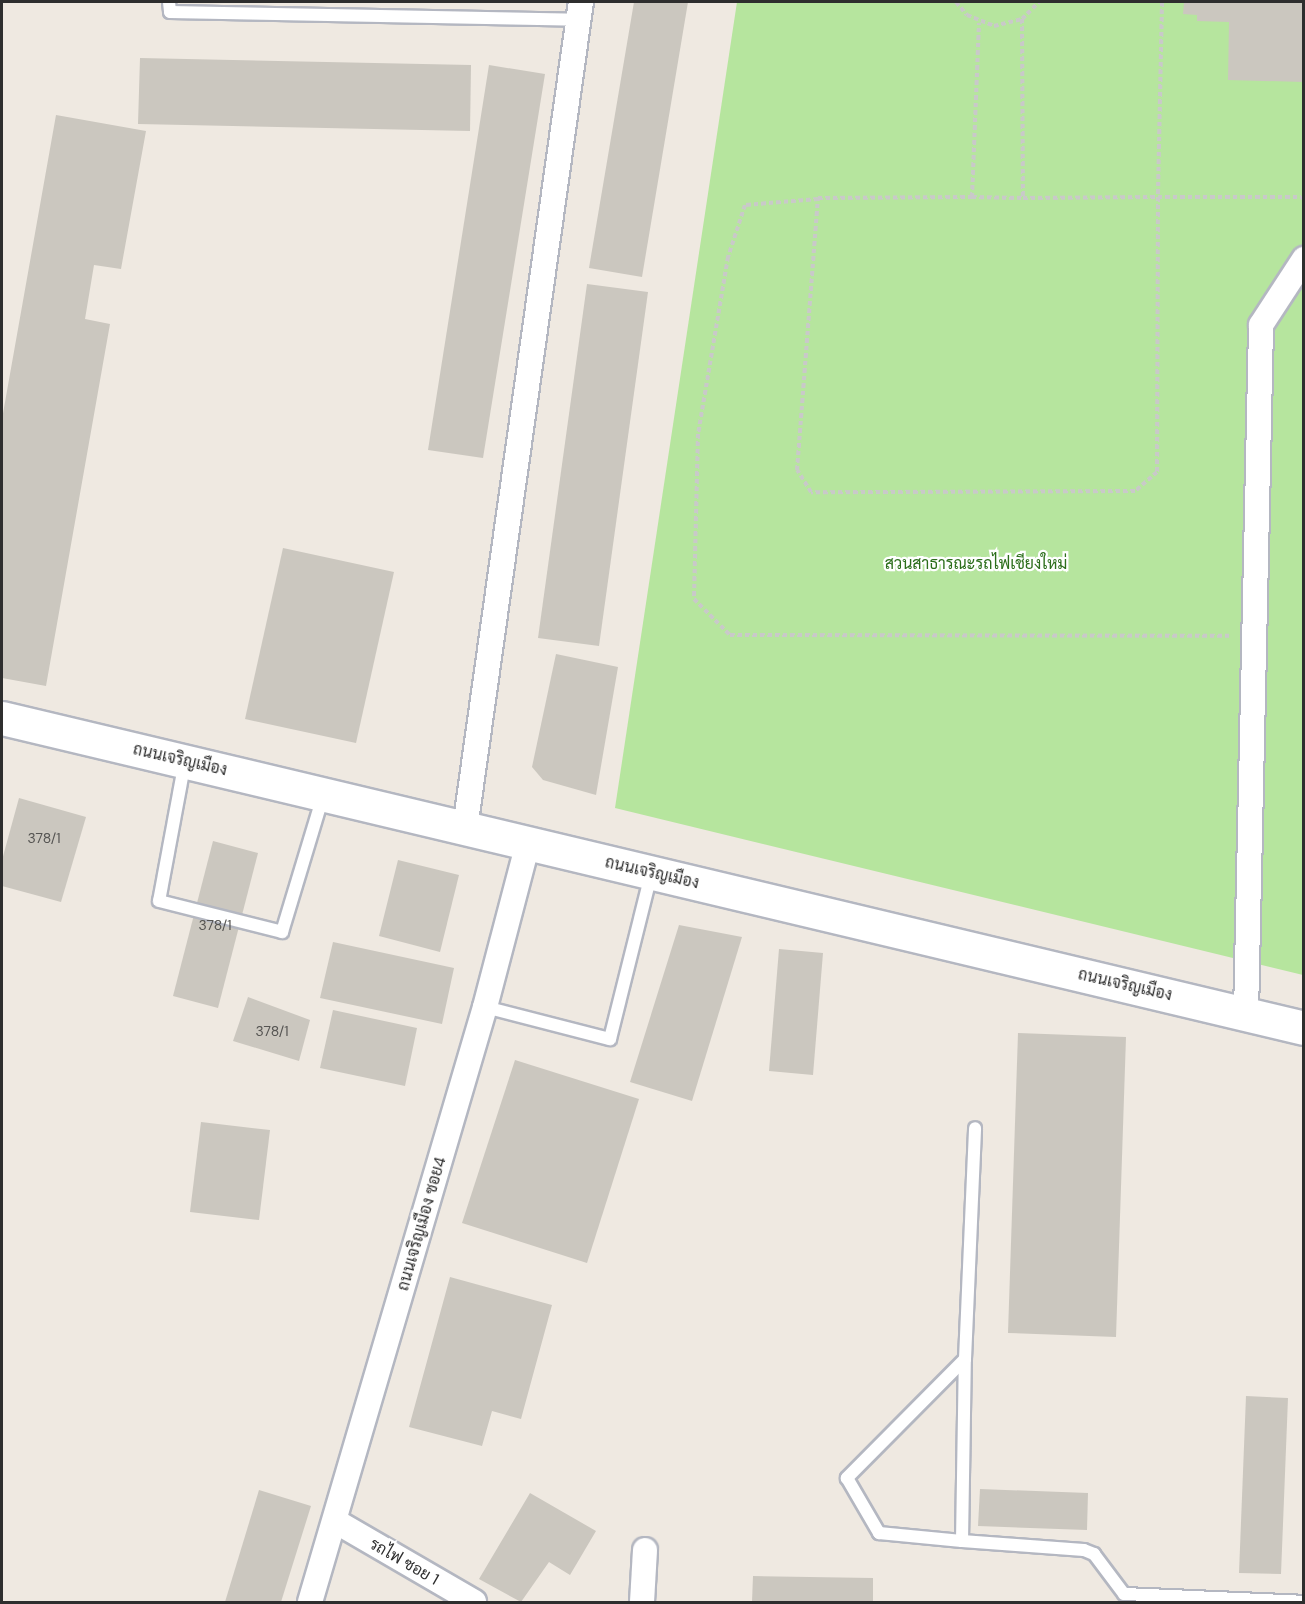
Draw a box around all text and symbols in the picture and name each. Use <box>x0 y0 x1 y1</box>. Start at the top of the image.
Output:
park label: สวนสาธารณะรถไฟเชียงใหม่ <box>885 554 1067 574</box>
street label: ถนนเจริญเมือง <box>131 740 229 780</box>
house number: 378/1 <box>27 830 61 846</box>
street label: ถนนเจริญเมือง <box>603 853 701 893</box>
house number: 378/1 <box>198 917 232 933</box>
street label: ถนนเจริญเมือง <box>1076 965 1174 1005</box>
house number: 378/1 <box>255 1023 289 1039</box>
street label: ถนนเจริญเมือง ซอย4 <box>394 1155 450 1293</box>
street label: รถไฟ ซอย 1 <box>366 1535 442 1589</box>

